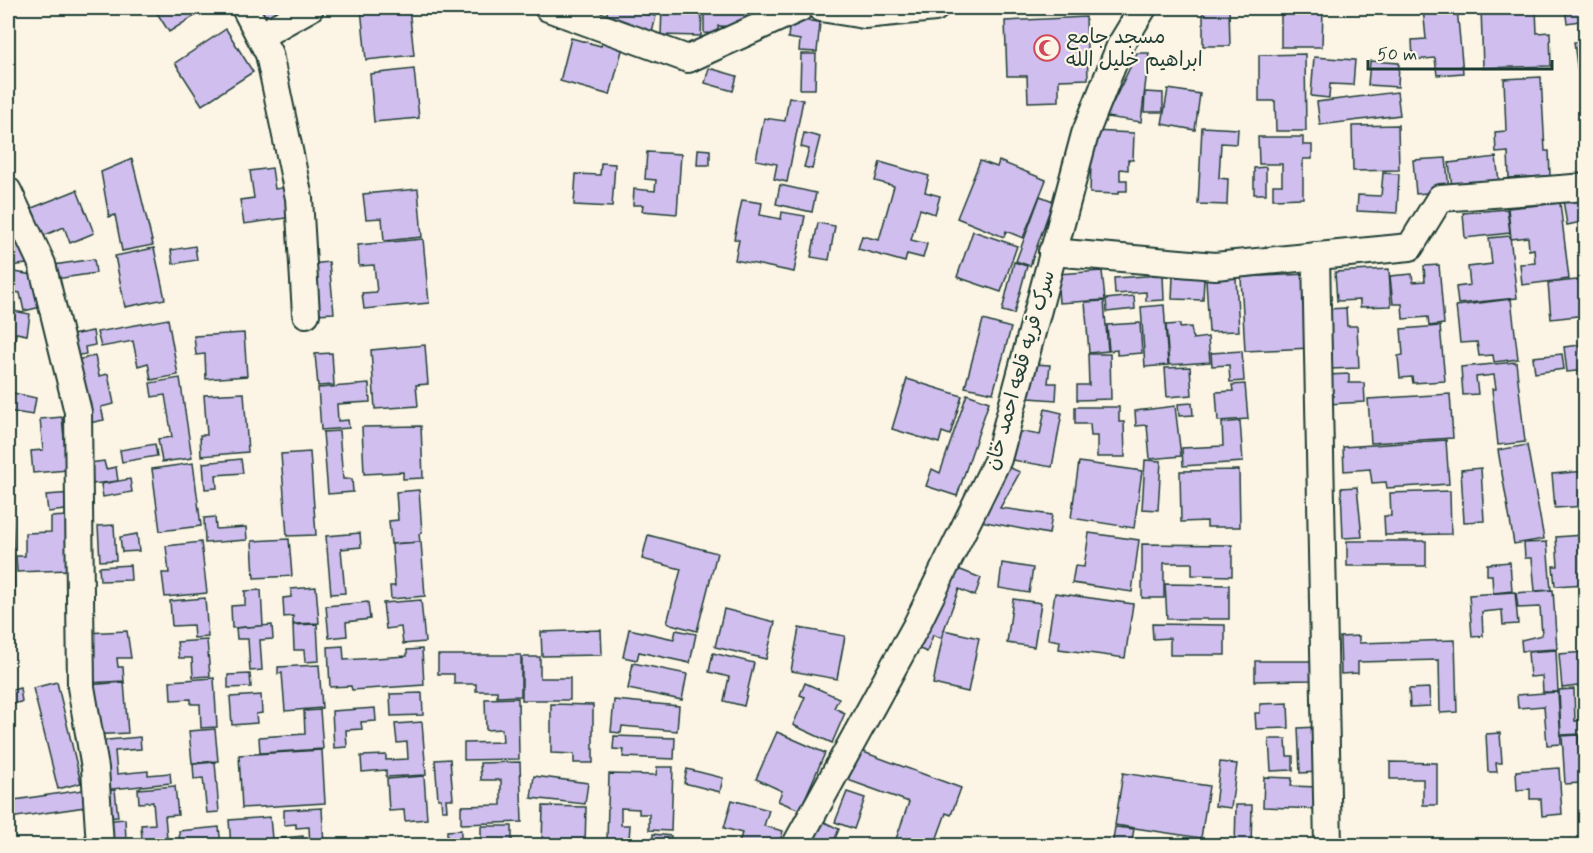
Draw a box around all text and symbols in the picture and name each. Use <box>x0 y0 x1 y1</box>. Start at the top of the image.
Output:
place label: مسجد جامع ابراهیم خلیل الله <box>1066 24 1203 74</box>
mosque icon: مسجد جامع ابراهیم خلیل الله <box>1032 33 1062 63</box>
scale bar <box>1368 33 1552 71</box>
text: 50 m <box>1377 43 1417 67</box>
street label: سرک قریه قلعه احمد خان <box>979 267 1062 474</box>

